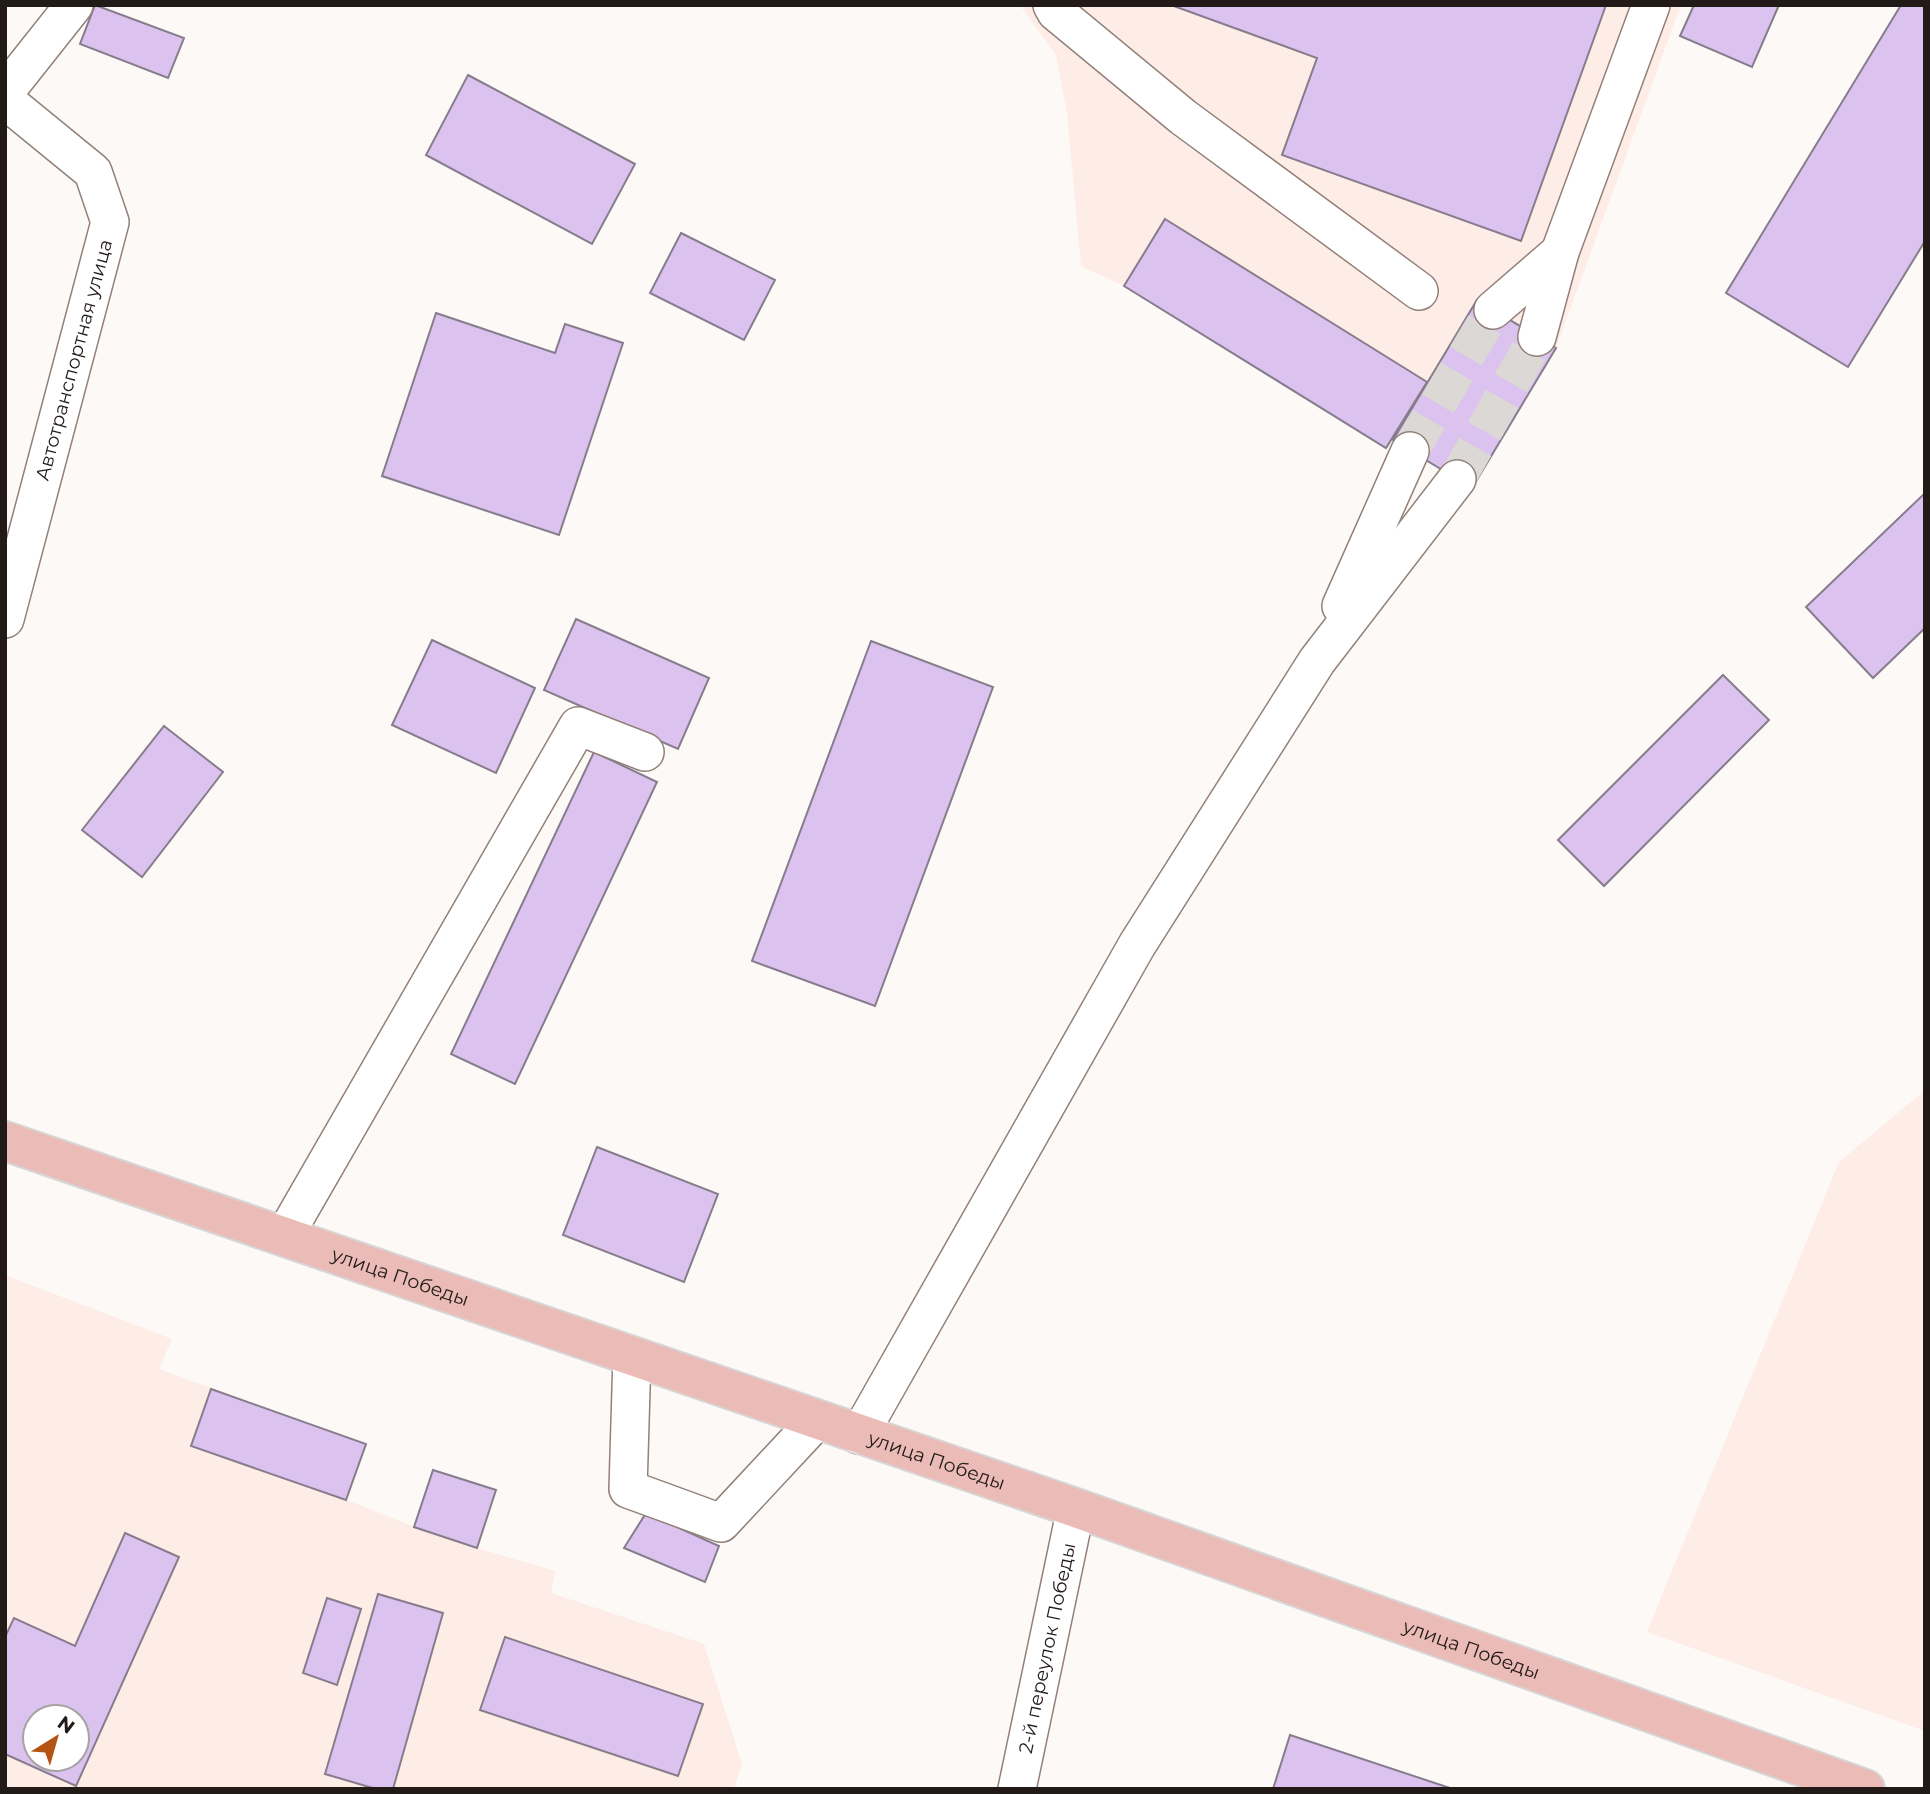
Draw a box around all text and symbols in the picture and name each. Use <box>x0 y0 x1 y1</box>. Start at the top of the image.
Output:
street label: Автотранспортная улица <box>31 237 117 483</box>
street label: улица Победы <box>328 1242 472 1311</box>
street label: улица Победы <box>864 1426 1008 1494</box>
street label: 2-й переулок Победы <box>1013 1541 1080 1755</box>
street label: улица Победы <box>1399 1614 1543 1684</box>
north arrow <box>21 1703 91 1773</box>
text: N <box>53 1711 79 1739</box>

